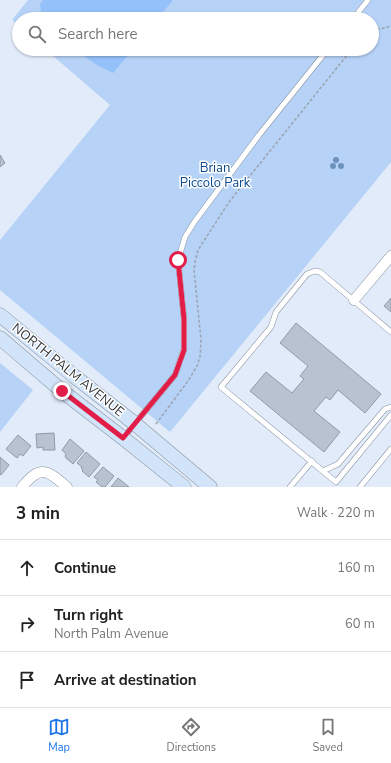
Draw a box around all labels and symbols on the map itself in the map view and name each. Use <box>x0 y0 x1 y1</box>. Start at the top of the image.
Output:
park label: Brian Piccolo Park <box>180 159 251 192</box>
route start <box>169 251 187 269</box>
street label: NORTH PALM AVENUE <box>8 319 128 421</box>
route end <box>53 382 71 400</box>

